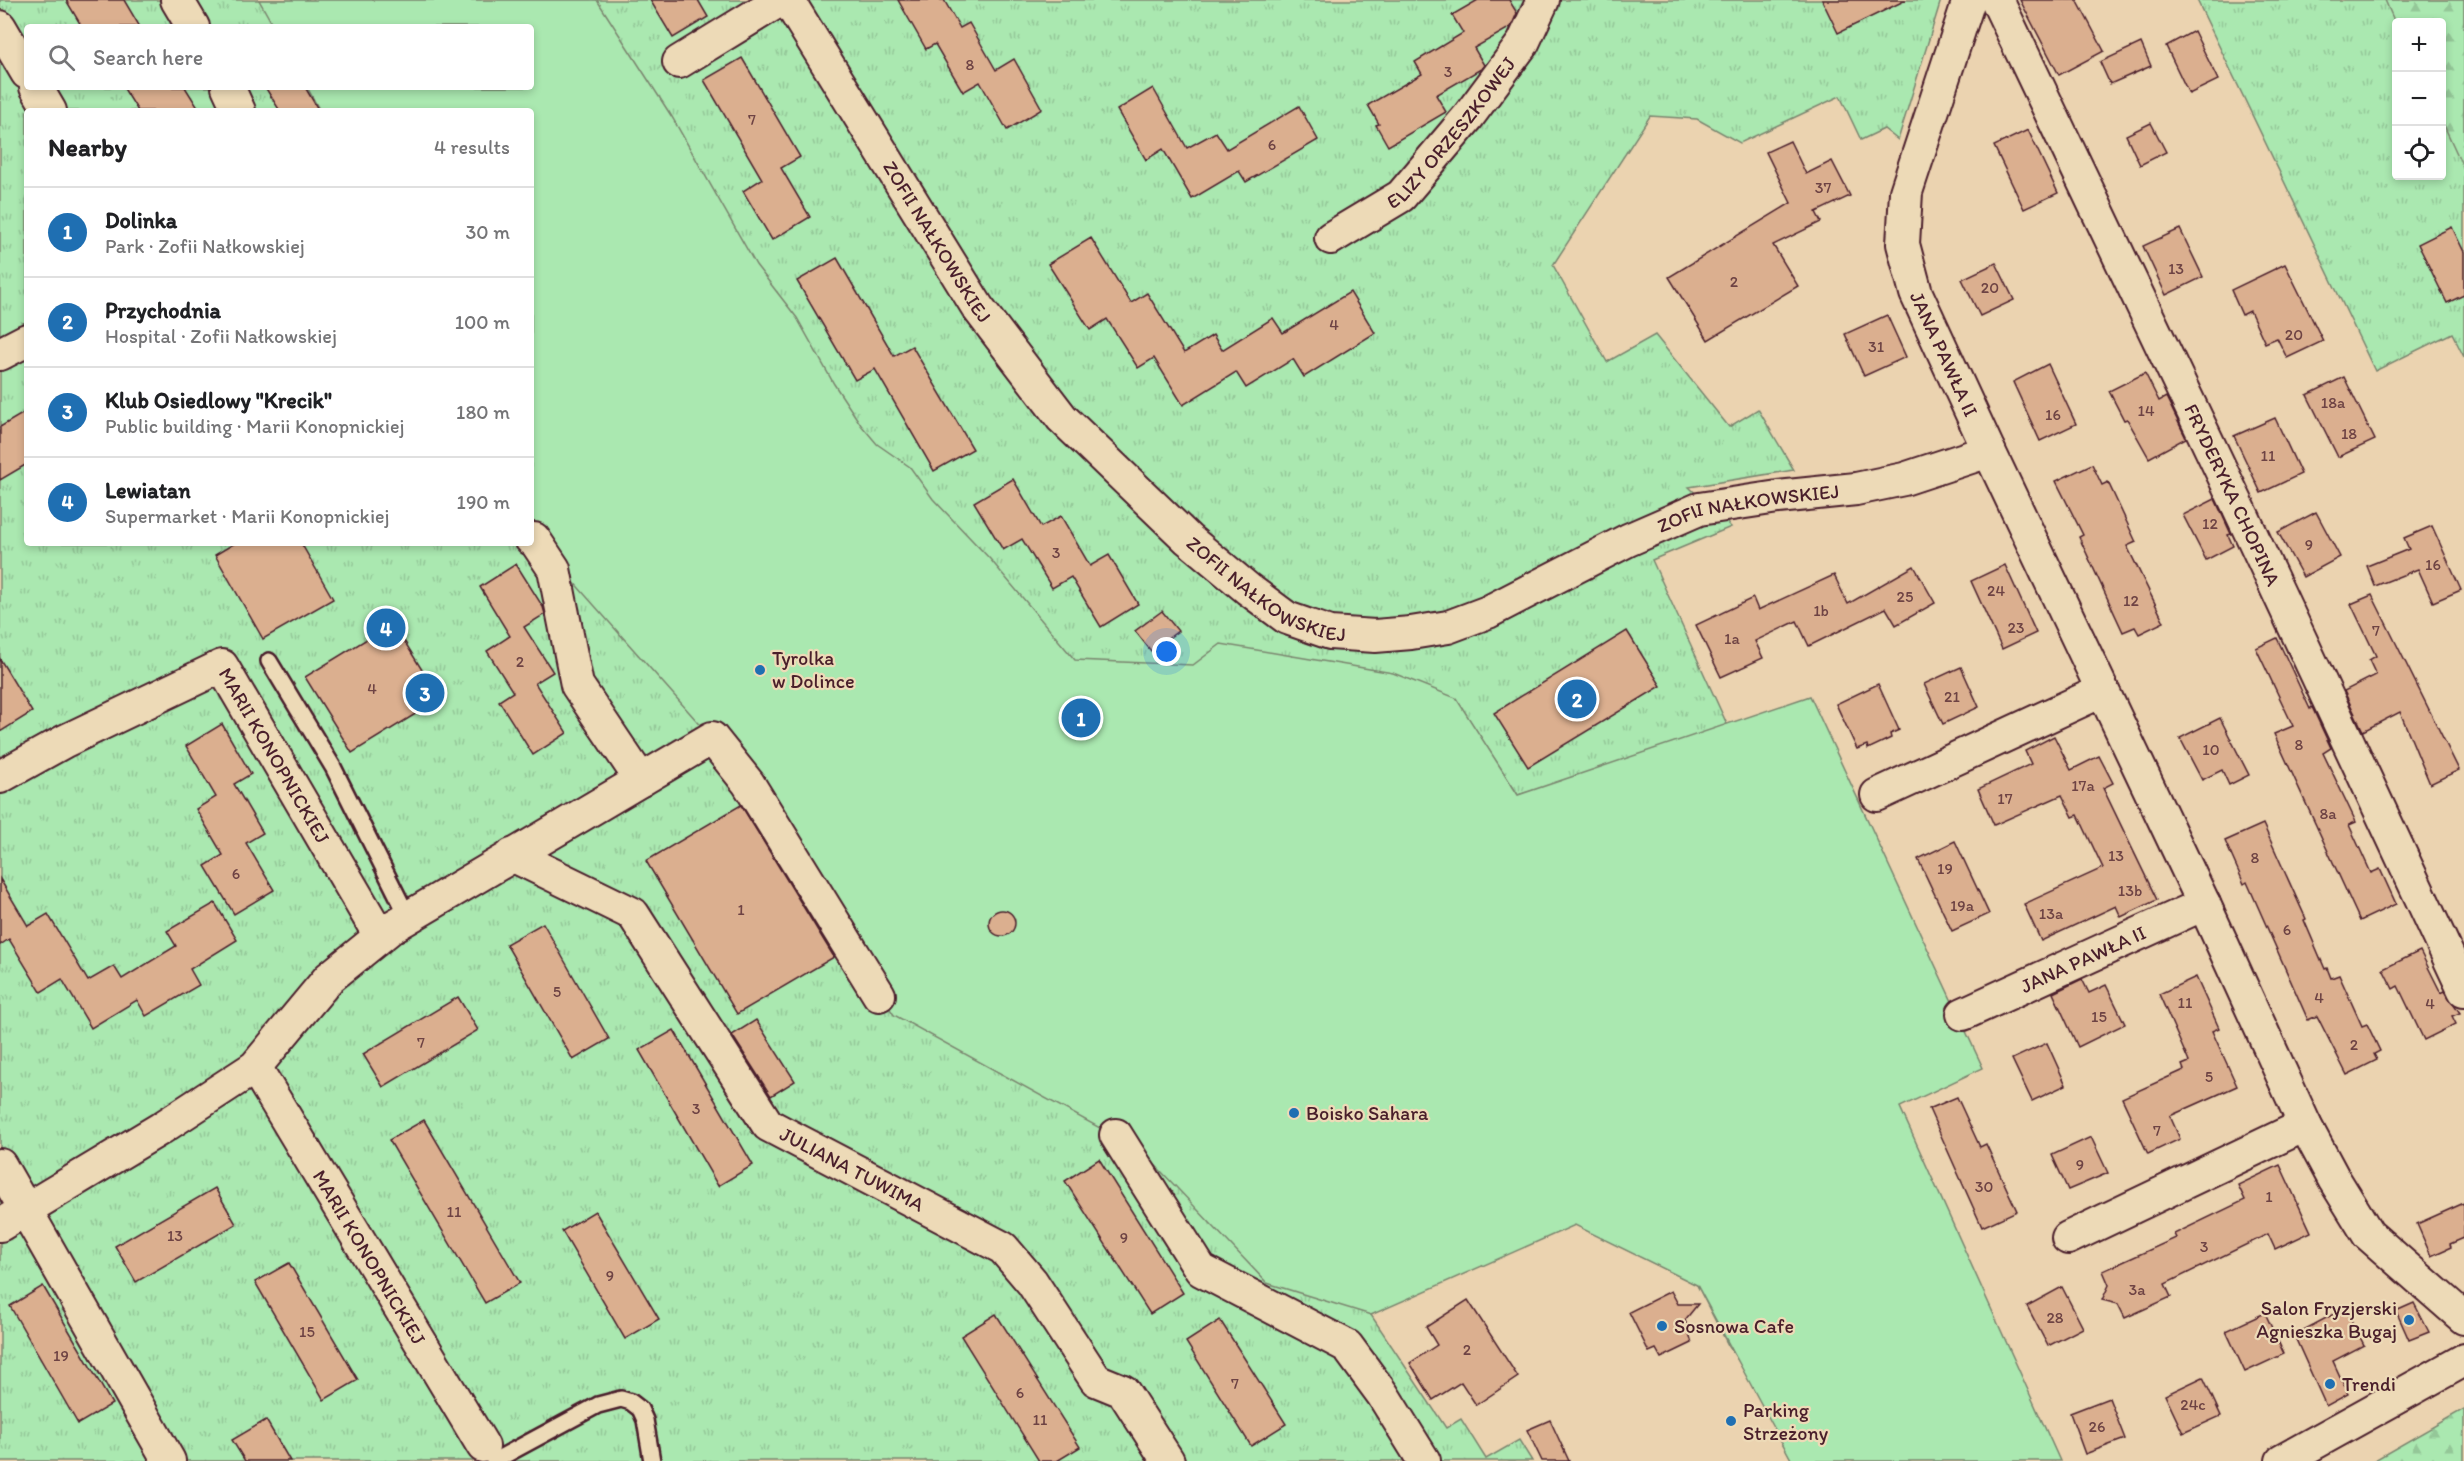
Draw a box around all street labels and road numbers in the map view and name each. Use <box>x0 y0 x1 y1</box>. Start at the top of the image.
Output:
street label: ELIZY ORZESZKOWEJ <box>1382 52 1521 214</box>
street label: ZOFII NAŁKOWSKIEJ <box>878 156 997 327</box>
street label: JANA PAWŁA II <box>1905 288 1983 420</box>
street label: FRYDERYKA CHOPINA <box>2179 400 2286 590</box>
street label: ZOFII NAŁKOWSKIEJ <box>1653 479 1841 538</box>
street label: ZOFII NAŁKOWSKIEJ <box>1182 531 1347 646</box>
street label: MARII KONOPNICKIEJ <box>214 663 335 848</box>
street label: JANA PAWŁA II <box>2017 920 2150 998</box>
street label: JULIANA TUWIMA <box>776 1121 928 1217</box>
street label: MARII KONOPNICKIEJ <box>308 1166 431 1349</box>

